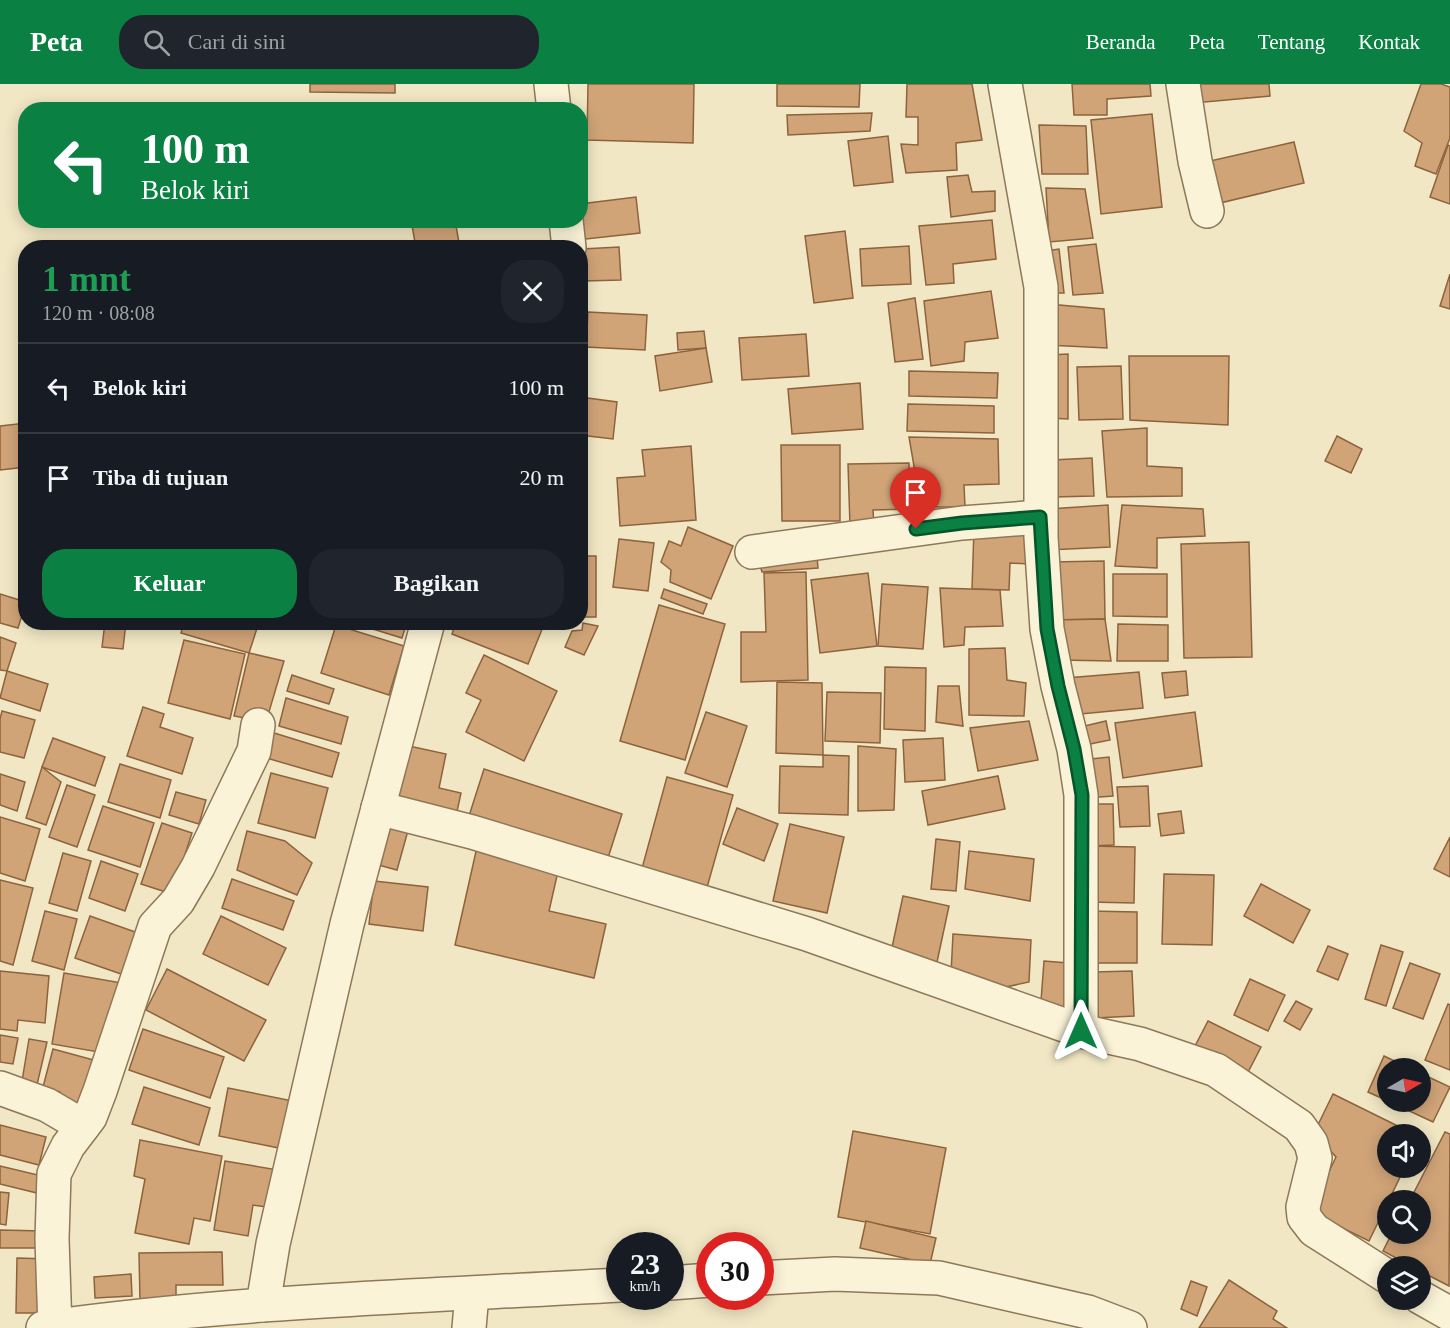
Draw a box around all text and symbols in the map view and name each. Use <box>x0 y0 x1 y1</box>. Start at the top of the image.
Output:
search box <box>119 15 539 69</box>
text: Peta <box>30 26 83 57</box>
icon: search <box>140 26 173 59</box>
text: Cari di sini <box>188 29 286 54</box>
text: Beranda <box>1086 30 1156 54</box>
text: Peta <box>1189 30 1225 54</box>
text: Tentang <box>1258 30 1325 54</box>
text: Kontak <box>1358 30 1420 54</box>
icon: left <box>42 126 120 204</box>
text: 100 m <box>141 126 250 172</box>
text: Belok kiri <box>141 175 250 205</box>
text: 1 mnt <box>42 259 131 299</box>
button: close <box>501 260 564 323</box>
text: 120 m · 08:08 <box>42 302 155 324</box>
icon: left <box>42 372 75 405</box>
text: Belok kiri <box>93 375 187 400</box>
text: 100 m <box>508 375 564 400</box>
icon: arrive <box>42 462 75 495</box>
text: Tiba di tujuan <box>93 465 228 490</box>
text: 20 m <box>519 465 564 490</box>
pin <box>890 467 941 529</box>
icon: arrive <box>899 476 932 509</box>
button: Keluar <box>42 549 297 618</box>
button: Bagikan <box>309 549 564 618</box>
position arrow <box>1049 999 1113 1063</box>
north arrow <box>1377 1058 1431 1112</box>
map controls <box>1377 1058 1431 1310</box>
button: sound <box>1377 1124 1431 1178</box>
button: search <box>1377 1190 1431 1244</box>
speed limit sign: 30 <box>696 1232 774 1310</box>
text: 23 <box>630 1247 660 1280</box>
button: layers <box>1377 1256 1431 1310</box>
text: km/h <box>630 1278 660 1294</box>

